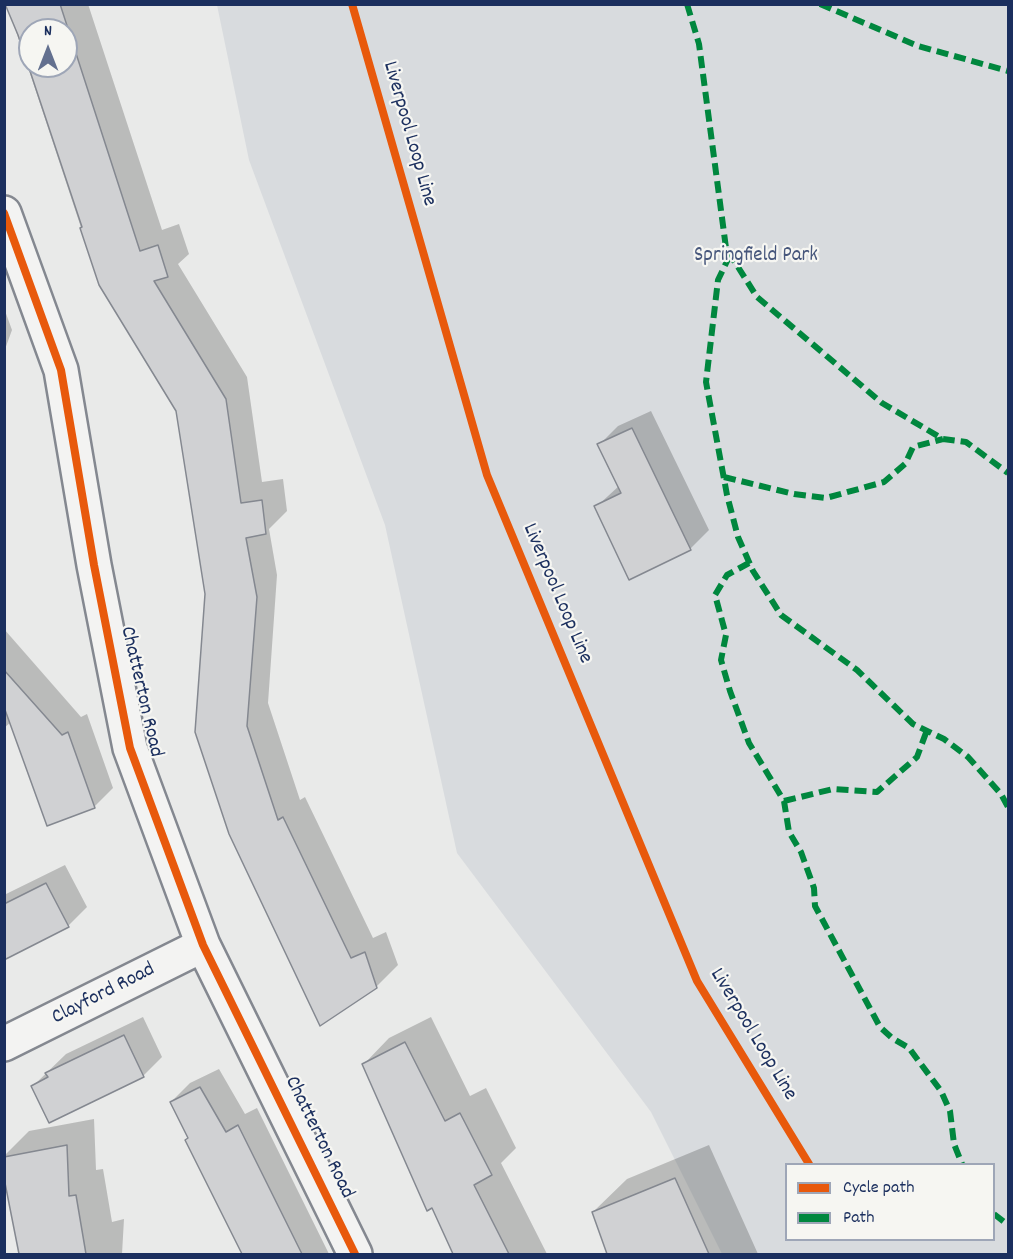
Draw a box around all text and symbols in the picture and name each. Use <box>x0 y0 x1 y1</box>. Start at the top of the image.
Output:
north arrow <box>18 18 78 78</box>
text: N <box>44 20 52 43</box>
street label: Liverpool Loop Line <box>375 59 441 209</box>
park label: Springfield Park <box>694 244 818 270</box>
street label: Liverpool Loop Line <box>515 520 597 668</box>
street label: Chatterton Road <box>113 624 167 760</box>
street label: Clayford Road <box>48 958 160 1032</box>
street label: Liverpool Loop Line <box>703 964 801 1106</box>
street label: Chatterton Road <box>277 1073 359 1203</box>
legend <box>785 1163 995 1241</box>
text: Cycle path <box>843 1176 914 1201</box>
text: Path <box>843 1206 875 1231</box>

